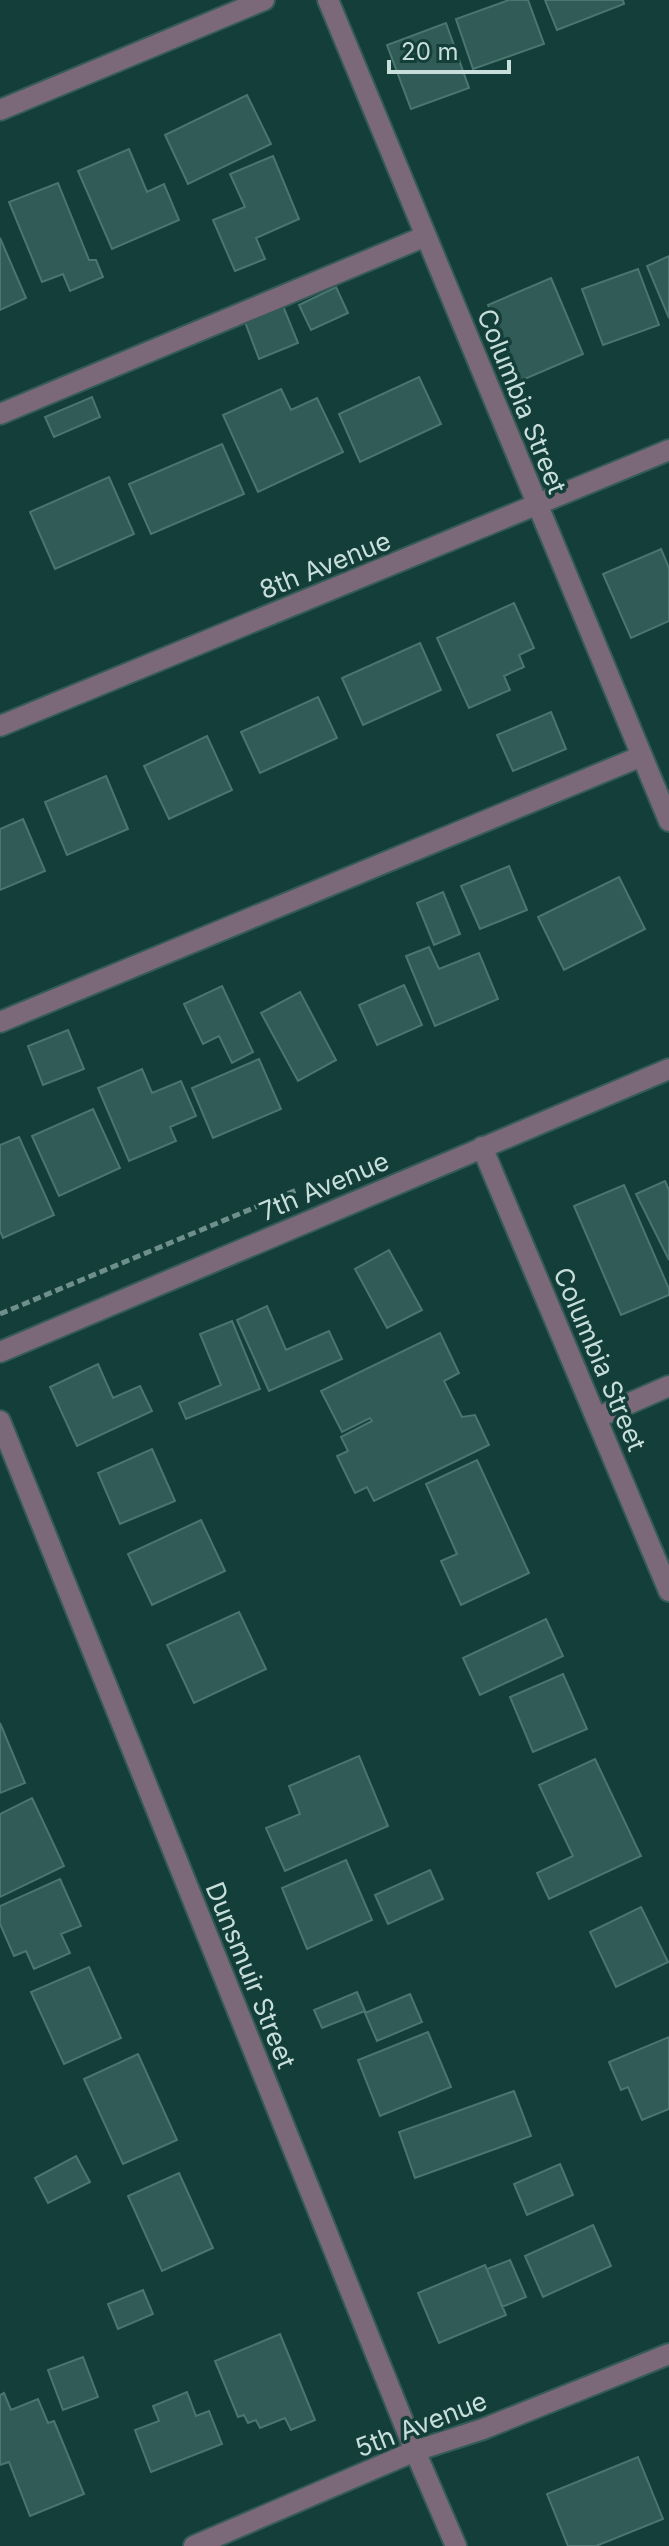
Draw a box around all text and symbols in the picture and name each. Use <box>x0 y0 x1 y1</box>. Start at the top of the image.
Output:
scale bar <box>389 24 509 74</box>
text: 20 m <box>401 37 459 66</box>
street label: Columbia Street <box>471 304 573 498</box>
street label: 8th Avenue <box>255 525 395 605</box>
street label: 7th Avenue <box>255 1145 393 1227</box>
street label: Columbia Street <box>547 1262 653 1456</box>
street label: Dunsmuir Street <box>200 1877 302 2073</box>
street label: 5th Avenue <box>351 2385 491 2463</box>

